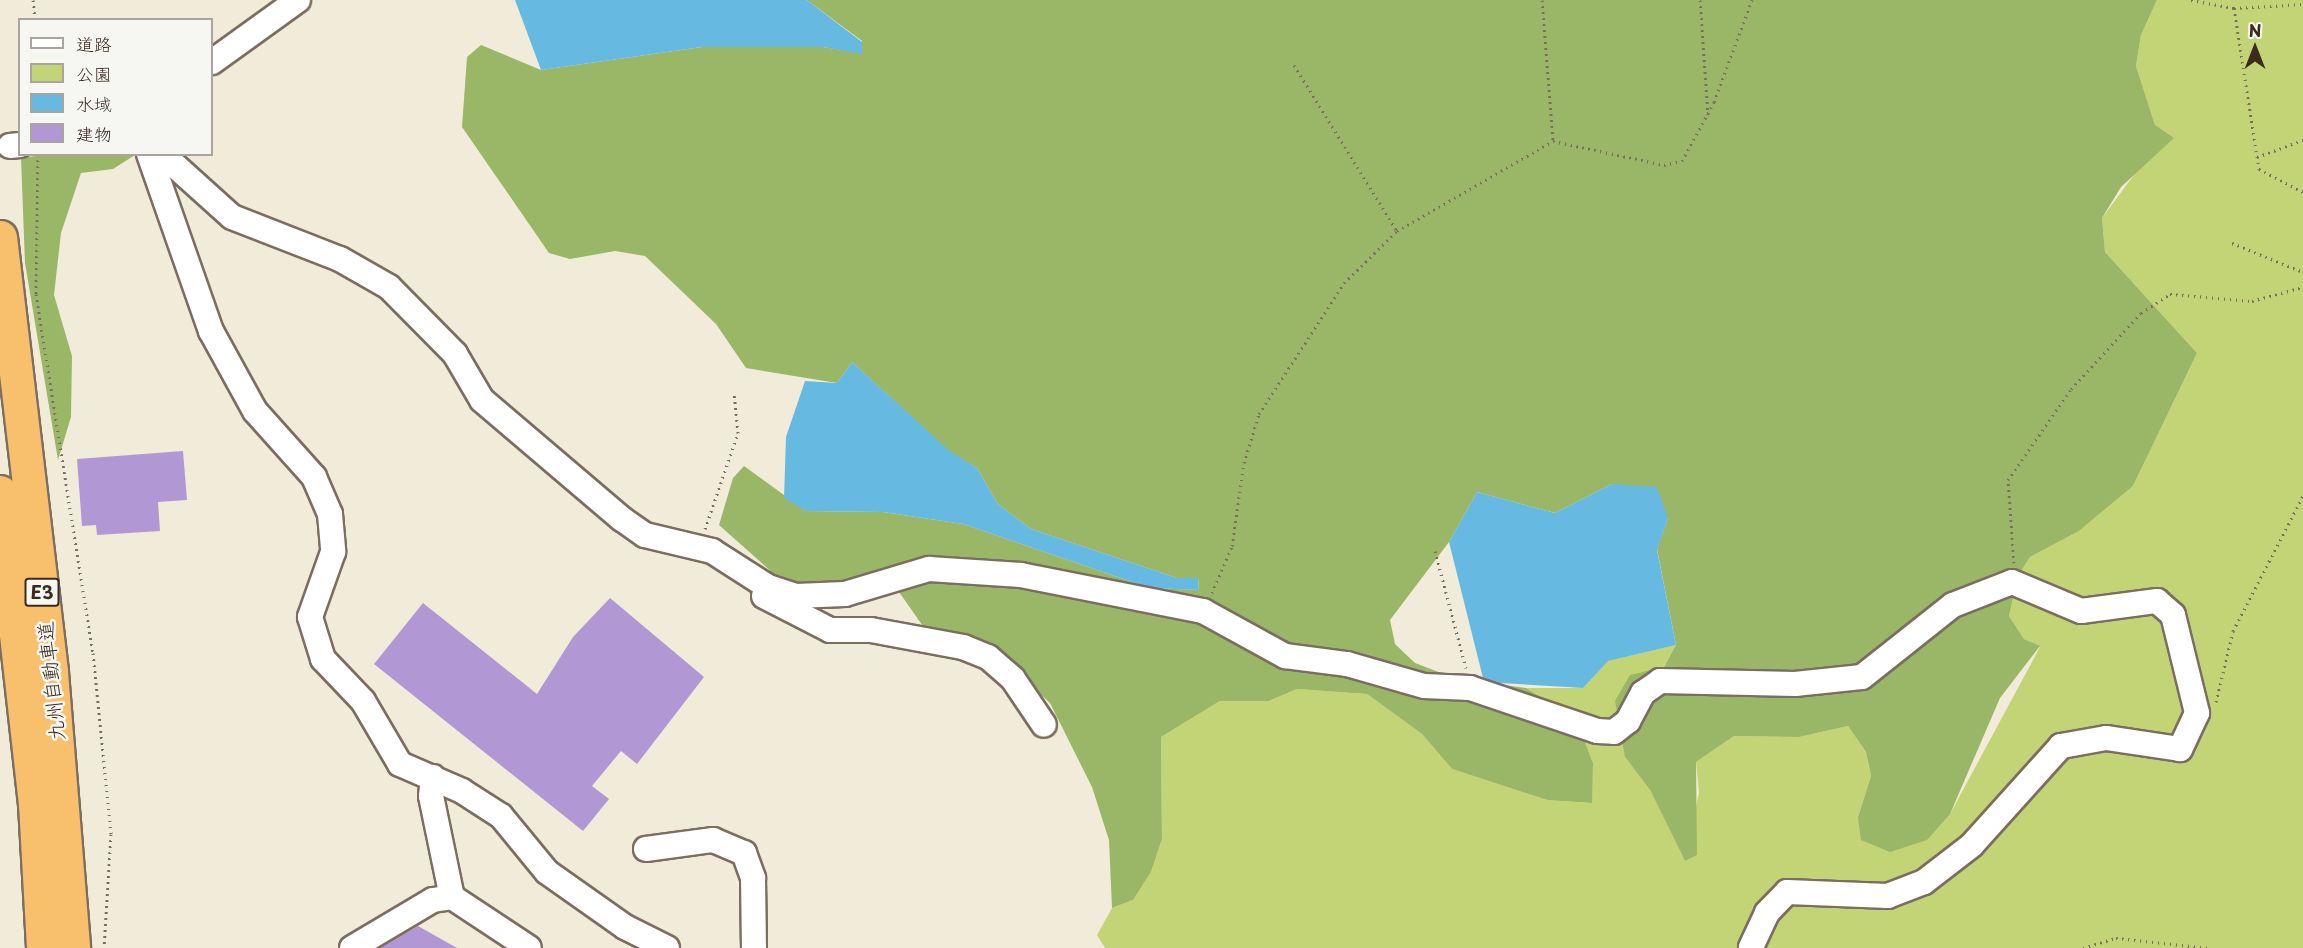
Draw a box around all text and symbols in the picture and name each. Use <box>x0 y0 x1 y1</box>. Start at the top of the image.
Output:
legend <box>18 18 213 156</box>
north arrow <box>2225 18 2285 78</box>
text: N <box>2249 18 2261 42</box>
text: 道路 <box>76 30 112 57</box>
text: 公園 <box>76 60 112 87</box>
text: 水域 <box>76 90 112 117</box>
text: 建物 <box>76 120 112 147</box>
road number: E3 <box>24 577 60 607</box>
street label: 九州自動車道 <box>33 620 69 742</box>

